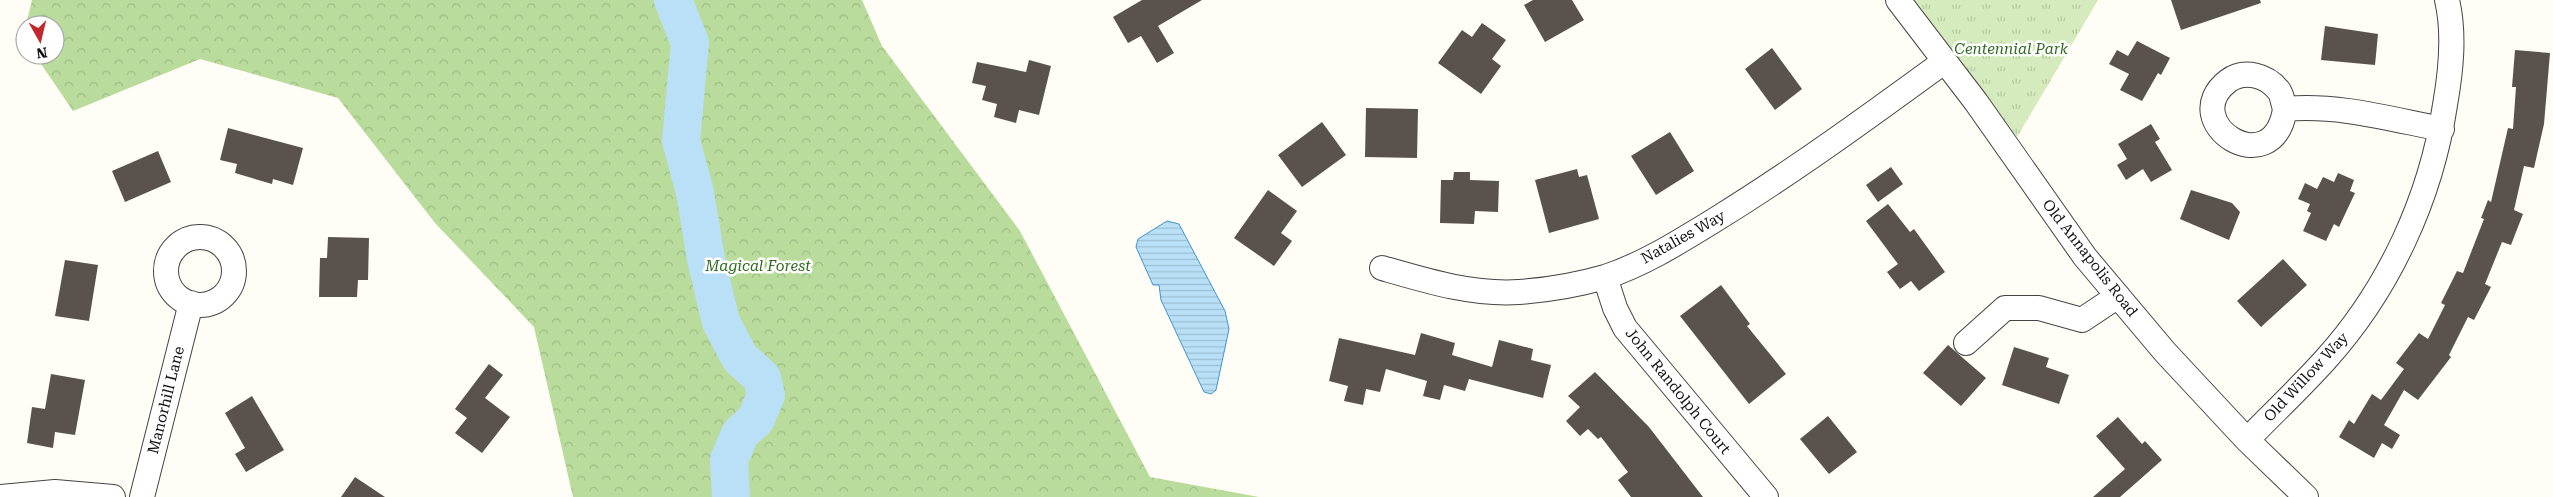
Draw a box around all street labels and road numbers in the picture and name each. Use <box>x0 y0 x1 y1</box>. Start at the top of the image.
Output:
street label: Old Annapolis Road <box>2039 196 2142 321</box>
street label: Natalies Way <box>1638 206 1728 267</box>
street label: John Randolph Court <box>1622 324 1735 458</box>
street label: Old Willow Way <box>2260 329 2352 425</box>
street label: Manorhill Lane <box>144 344 188 456</box>

